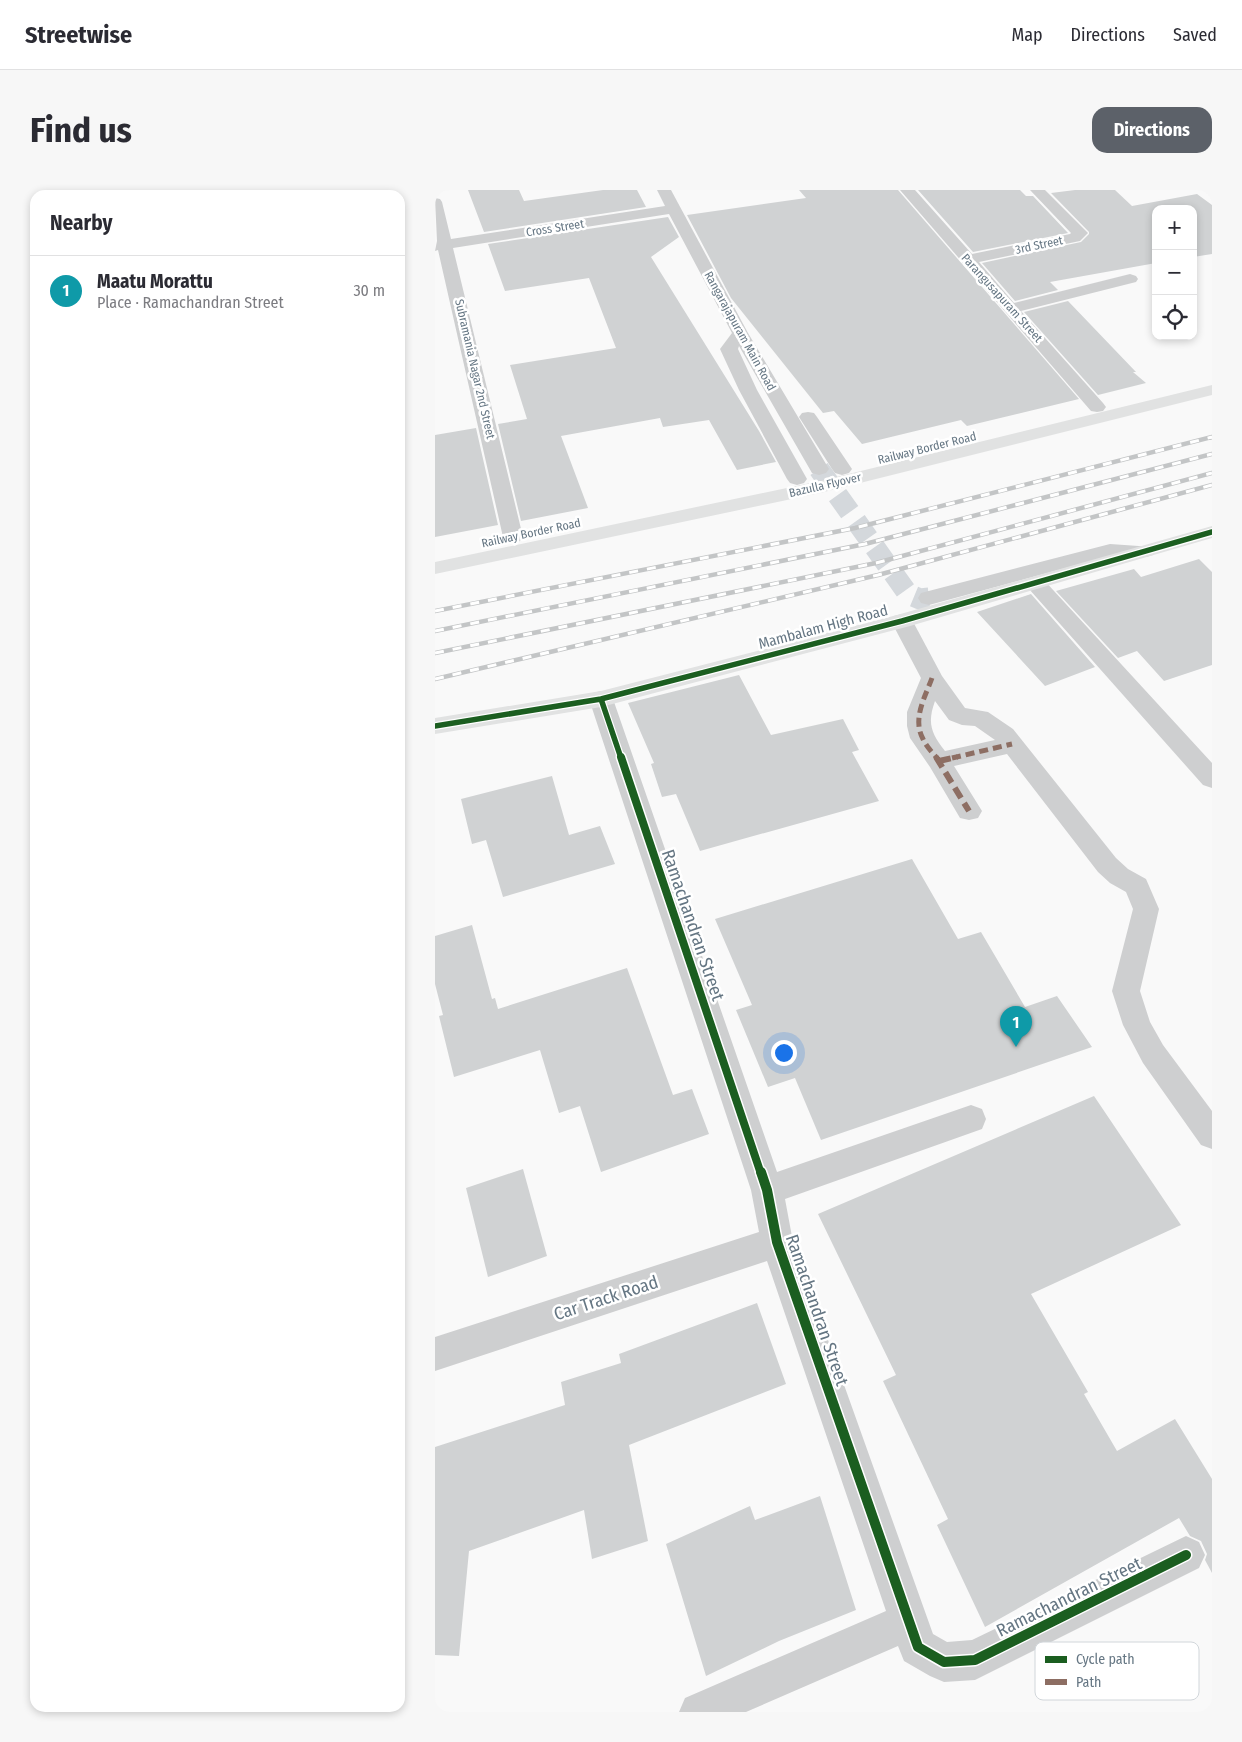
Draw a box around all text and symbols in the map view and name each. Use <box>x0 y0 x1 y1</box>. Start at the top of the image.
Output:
text: Streetwise <box>25 21 132 49</box>
text: Map <box>1011 24 1043 46</box>
text: Directions <box>1071 24 1145 46</box>
text: Saved <box>1173 24 1217 46</box>
button: Directions <box>1092 107 1212 153</box>
text: Find us <box>30 109 132 151</box>
map controls <box>1152 205 1197 340</box>
button: + <box>1152 205 1197 250</box>
text: Nearby <box>50 210 112 236</box>
street label: Cross Street <box>525 216 585 239</box>
street label: 3rd Street <box>1014 233 1064 257</box>
button: − <box>1152 250 1197 295</box>
street label: Parangusapuram Street <box>959 251 1045 345</box>
street label: Rangarajapuram Main Road <box>701 269 779 393</box>
text: Maatu Morattu <box>97 270 213 293</box>
text: 1 <box>63 281 69 300</box>
text: 30 m <box>353 281 385 300</box>
text: Place · Ramachandran Street <box>97 293 284 312</box>
button: locate <box>1152 295 1197 340</box>
street label: Subramania Nagar 2nd Street <box>452 298 498 440</box>
street label: Railway Border Road <box>876 429 978 467</box>
street label: Bazulla Flyover <box>788 470 863 500</box>
street label: Railway Border Road <box>480 516 582 550</box>
street label: Mambalam High Road <box>756 601 890 653</box>
street label: Ramachandran Street <box>657 846 729 1004</box>
pin: 1 <box>1000 1006 1032 1047</box>
your location <box>771 1040 797 1066</box>
street label: Ramachandran Street <box>781 1231 853 1389</box>
street label: Car Track Road <box>551 1271 661 1325</box>
street label: Ramachandran Street <box>993 1552 1145 1642</box>
legend <box>1035 1642 1199 1700</box>
text: Cycle path <box>1076 1651 1135 1668</box>
text: Path <box>1076 1674 1101 1691</box>

